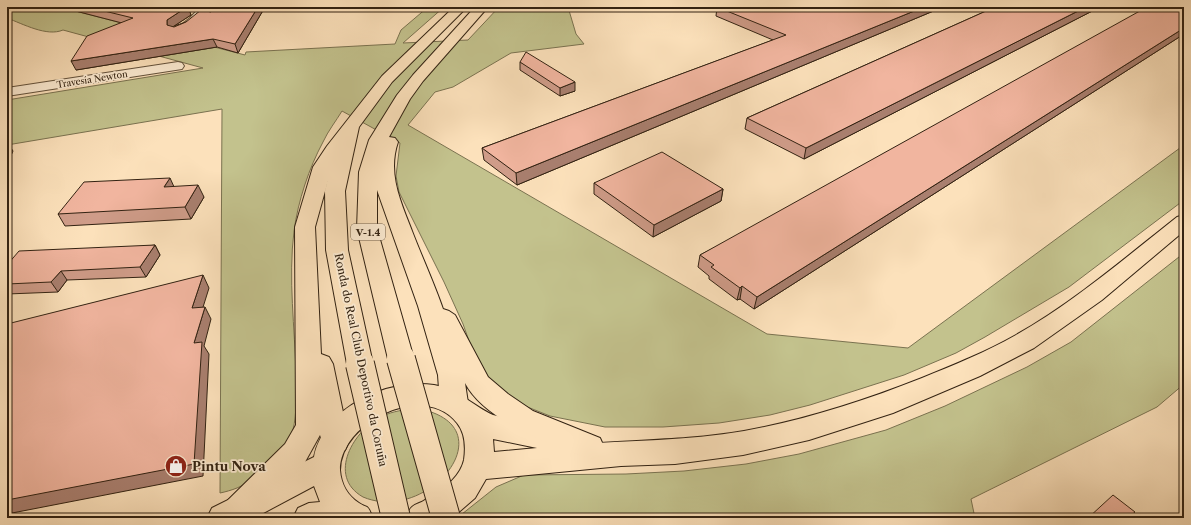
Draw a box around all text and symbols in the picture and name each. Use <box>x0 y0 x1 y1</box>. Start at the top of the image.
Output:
street label: Travesía Newton <box>56 68 129 90</box>
road number: V-1.4 <box>351 224 385 240</box>
street label: Ronda do Real Club Deportivo da Coruña <box>332 252 391 468</box>
shop icon: Pintu Nova <box>163 453 189 479</box>
place label: Pintu Nova <box>192 458 266 474</box>

